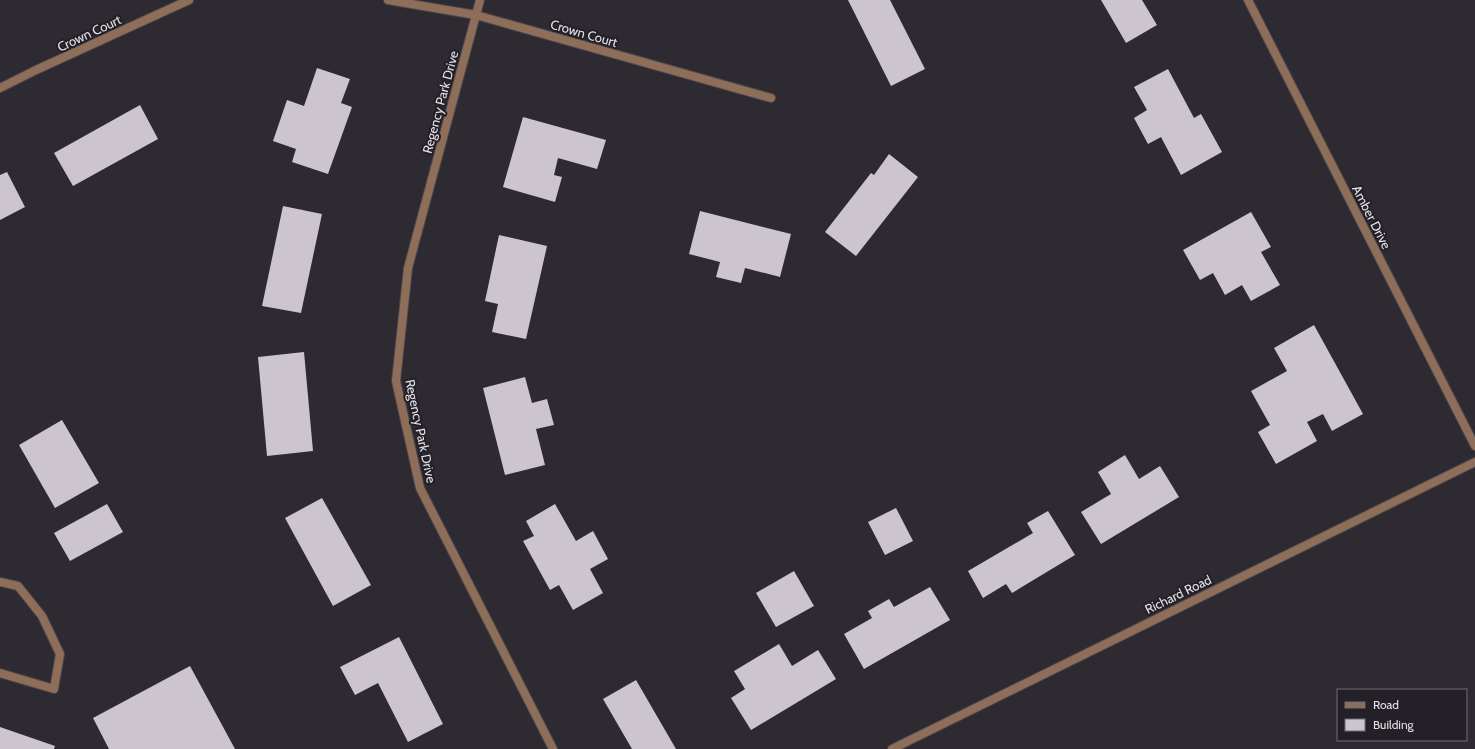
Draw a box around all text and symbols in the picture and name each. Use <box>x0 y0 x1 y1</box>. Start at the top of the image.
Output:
street label: Crown Court <box>54 11 124 55</box>
street label: Crown Court <box>549 16 620 50</box>
street label: Regency Park Drive <box>419 49 461 155</box>
street label: Amber Drive <box>1349 182 1395 252</box>
street label: Regency Park Drive <box>402 378 440 485</box>
street label: Richard Road <box>1142 571 1214 617</box>
legend <box>1337 689 1467 741</box>
text: Road <box>1373 697 1399 712</box>
text: Building <box>1373 717 1415 732</box>

